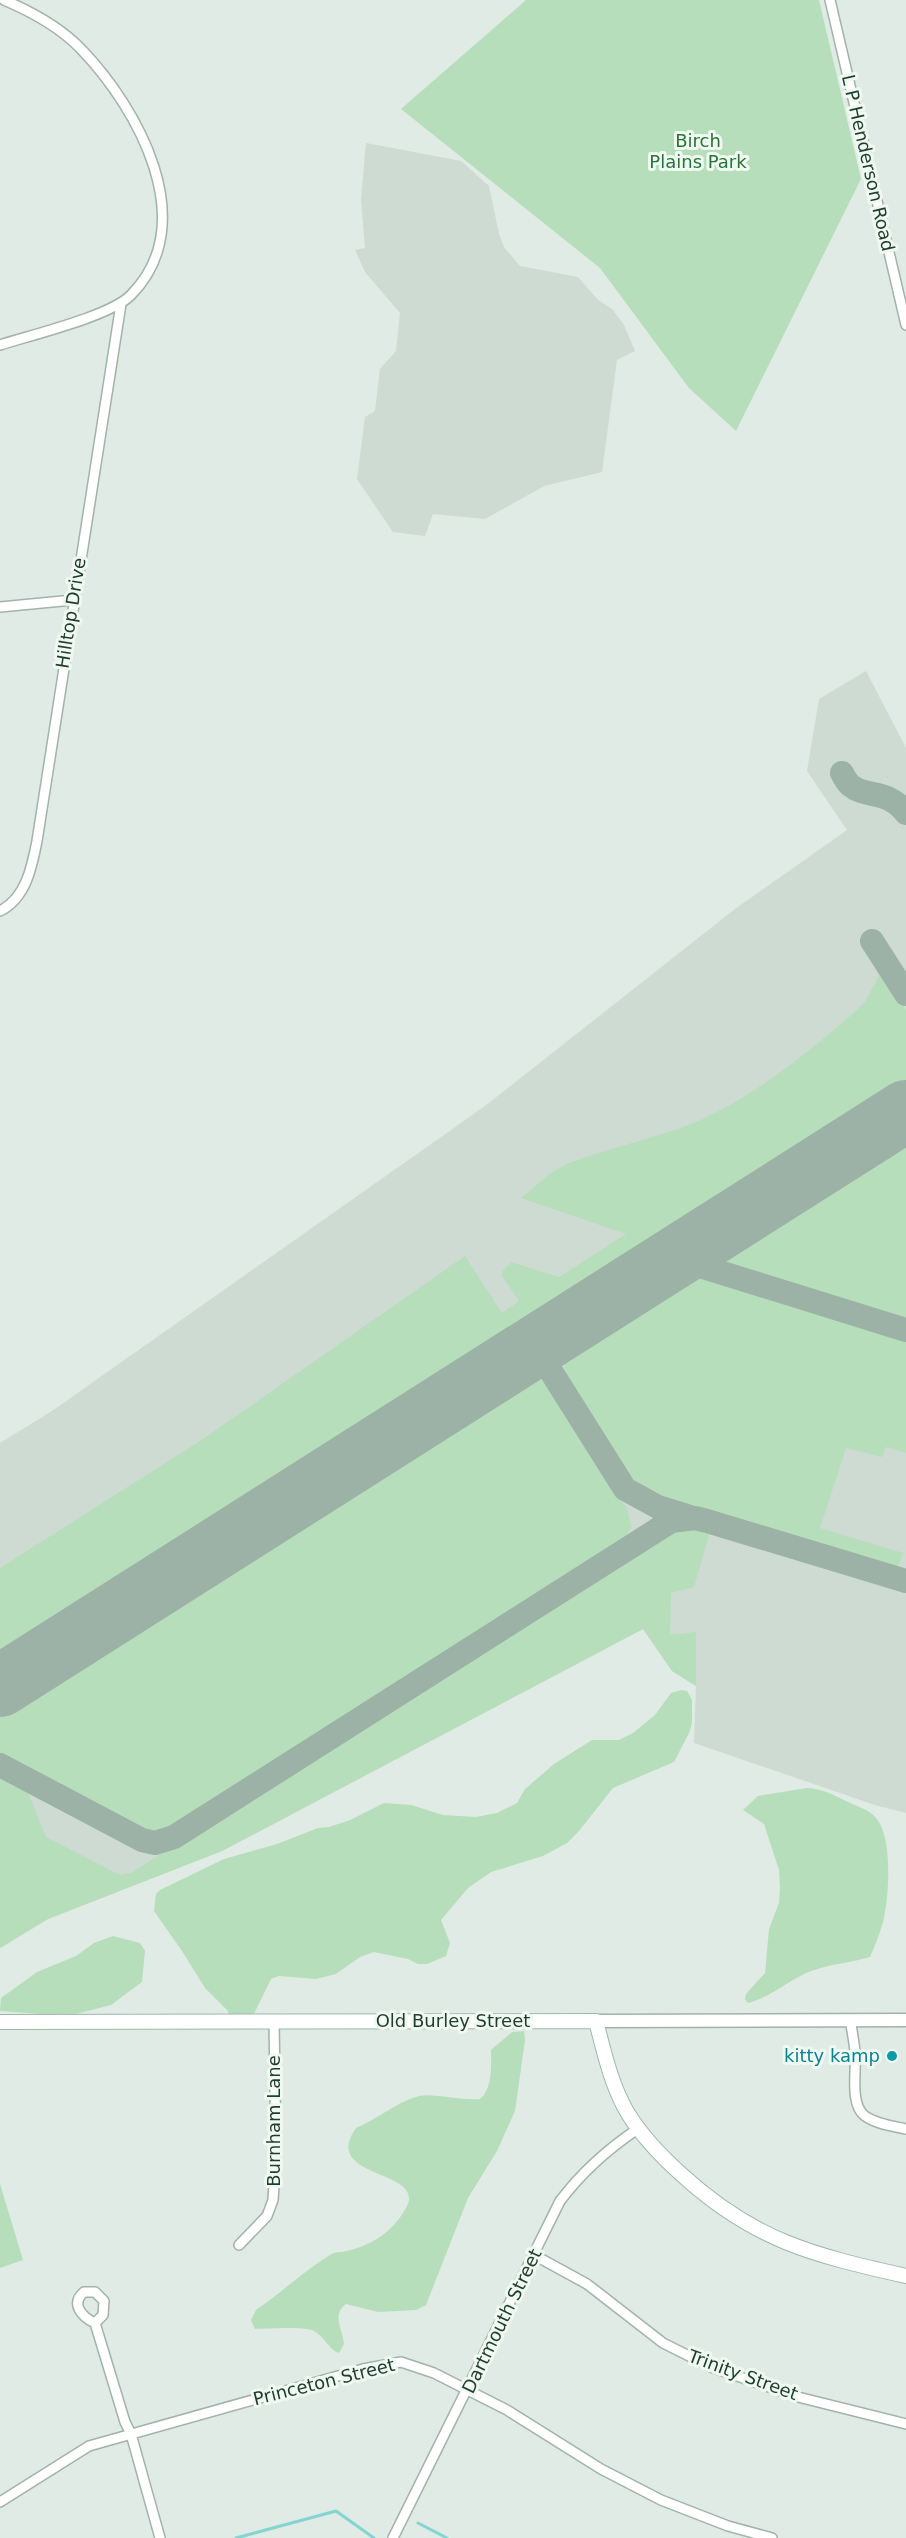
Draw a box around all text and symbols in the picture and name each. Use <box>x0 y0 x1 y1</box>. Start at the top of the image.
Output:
street label: L P Henderson Road <box>838 72 899 253</box>
park label: Birch Plains Park <box>649 130 747 172</box>
street label: Hilltop Drive <box>51 556 90 670</box>
street label: Old Burley Street <box>376 2010 530 2031</box>
place label: kitty kamp <box>784 2045 880 2066</box>
marker: kitty kamp <box>885 2049 899 2063</box>
street label: Burnham Lane <box>263 2055 284 2187</box>
street label: Dartmouth Street <box>457 2245 546 2396</box>
street label: Trinity Street <box>684 2345 801 2404</box>
street label: Princeton Street <box>251 2354 397 2409</box>

